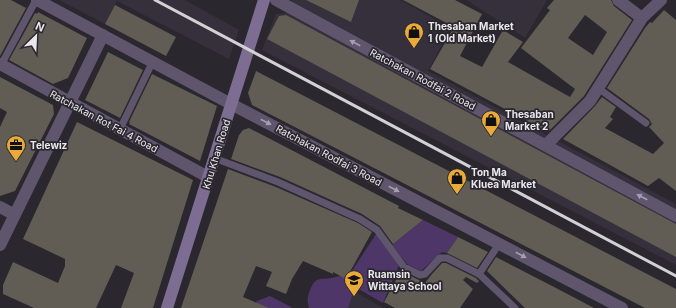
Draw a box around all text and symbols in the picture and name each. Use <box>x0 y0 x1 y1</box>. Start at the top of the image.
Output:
north arrow <box>16 16 56 56</box>
text: N <box>33 19 47 35</box>
place label: Thesaban Market 1 (Old Market) <box>428 20 514 44</box>
shop icon: Thesaban Market 1 (Old Market) <box>403 21 425 49</box>
one-way arrow <box>349 39 361 46</box>
street label: Ratchakan Rodfai 2 Road <box>368 46 478 112</box>
street label: Ratchakan Rot Fai 4 Road <box>48 87 160 155</box>
place label: Thesaban Market 2 <box>505 108 554 132</box>
shop icon: Thesaban Market 2 <box>480 109 502 137</box>
street label: Khu Khan Road <box>200 118 232 190</box>
one-way arrow <box>260 119 272 125</box>
street label: Ratchakan Rodfai 3 Road <box>274 122 384 188</box>
office icon: Telewiz <box>5 134 27 162</box>
place label: Telewiz <box>30 139 68 151</box>
place label: Ton Ma Kluea Market <box>471 166 536 190</box>
shop icon: Ton Ma Kluea Market <box>446 167 468 195</box>
one-way arrow <box>388 185 399 192</box>
one-way arrow <box>636 194 648 201</box>
one-way arrow <box>515 252 527 259</box>
place label: Ruamsin Wittaya School <box>368 268 442 293</box>
school or university icon: Ruamsin Wittaya School <box>343 269 365 297</box>

